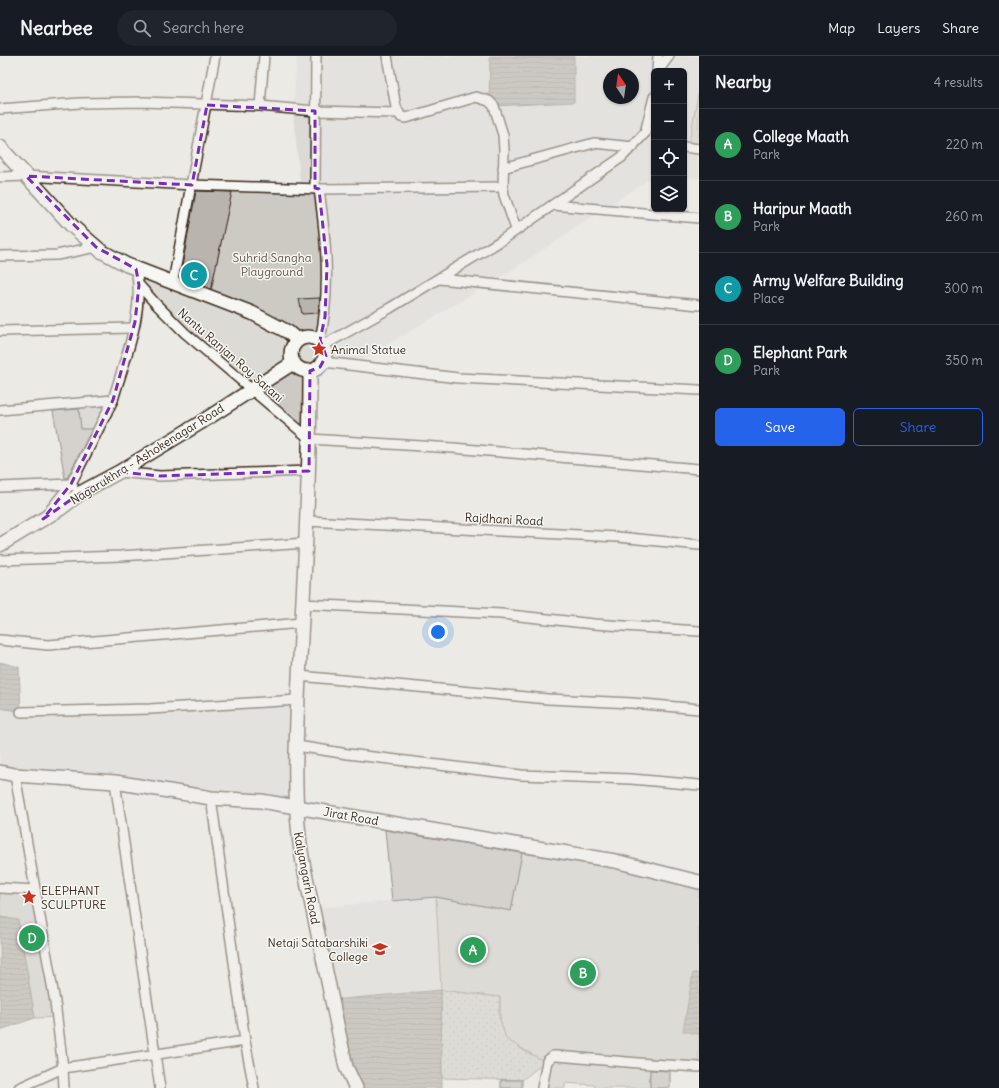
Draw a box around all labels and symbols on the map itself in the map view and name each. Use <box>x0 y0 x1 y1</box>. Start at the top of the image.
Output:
north arrow <box>603 68 639 104</box>
park label: Suhrid Sangha Playground <box>232 250 312 279</box>
pin: C <box>181 260 207 290</box>
street label: Nantu Ranjan Roy Sarani <box>175 305 287 405</box>
place icon: Animal Statue <box>310 340 328 358</box>
place label: Animal Statue <box>331 342 406 357</box>
street label: Nagarukhra - Ashokenagar Road <box>67 400 227 508</box>
street label: Rajdhani Road <box>464 509 544 529</box>
your location <box>428 622 448 642</box>
street label: Jirat Road <box>322 804 380 828</box>
street label: Kalyangarh Road <box>291 831 323 925</box>
place label: ELEPHANT SCULPTURE <box>41 883 107 912</box>
place icon: ELEPHANT SCULPTURE <box>20 888 38 906</box>
pin: D <box>19 923 45 953</box>
place label: Netaji Satabarshiki College <box>268 935 368 964</box>
pin: A <box>460 935 486 965</box>
school or university icon: Netaji Satabarshiki College <box>371 940 389 958</box>
pin: B <box>570 958 596 988</box>

